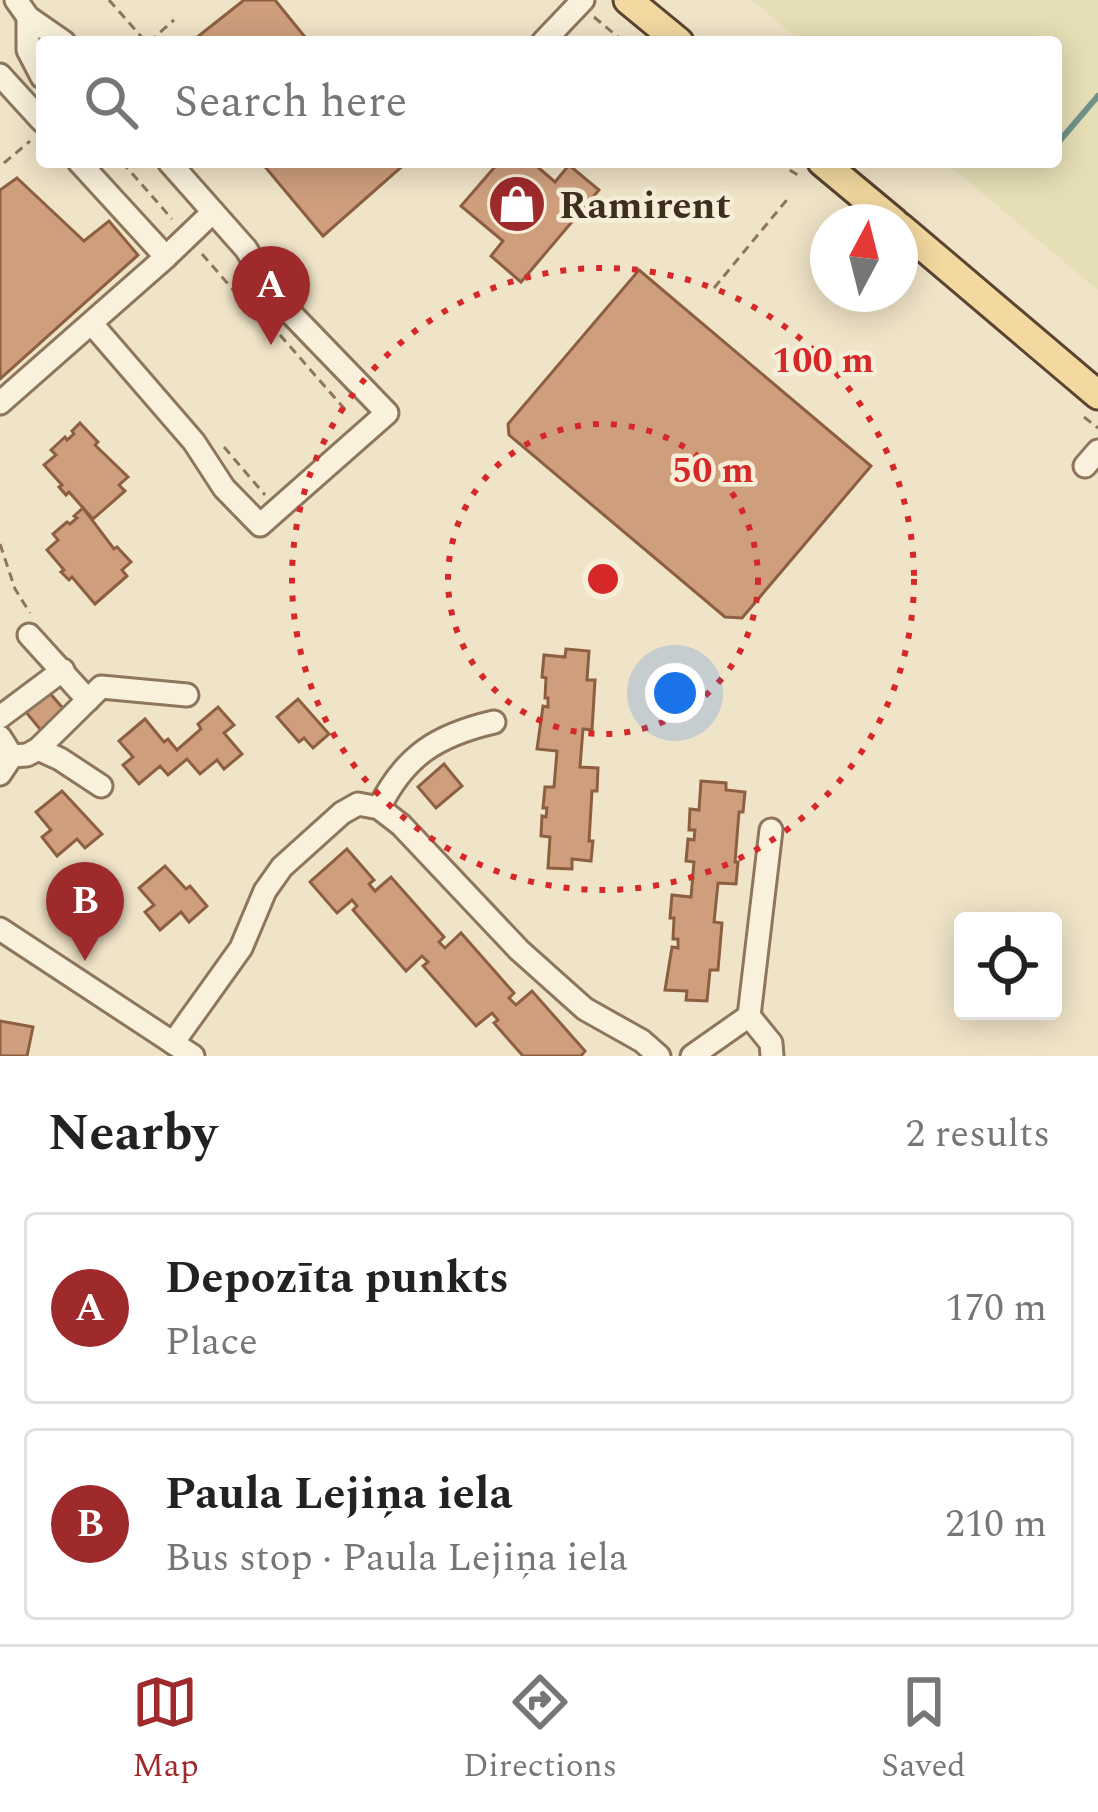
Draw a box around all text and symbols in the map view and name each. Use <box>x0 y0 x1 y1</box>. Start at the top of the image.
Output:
search box <box>36 36 1062 168</box>
text: Search here <box>174 68 407 137</box>
icon: search <box>78 69 144 135</box>
shop icon: Ramirent <box>486 173 548 235</box>
place label: Ramirent <box>559 177 731 236</box>
north arrow <box>810 204 918 312</box>
pin: A <box>232 246 310 345</box>
text: 100 m <box>772 334 874 389</box>
text: 50 m <box>672 444 754 499</box>
centre of rings <box>582 558 624 600</box>
your location <box>645 663 705 723</box>
pin: B <box>46 862 124 961</box>
map controls <box>954 912 1062 1020</box>
button: locate <box>954 912 1062 1020</box>
text: Nearby <box>48 1095 217 1173</box>
text: 2 results <box>906 1105 1050 1164</box>
text: Depozīta punkts <box>165 1244 509 1313</box>
text: A <box>75 1279 105 1338</box>
text: 170 m <box>945 1279 1047 1338</box>
text: Place <box>165 1313 258 1372</box>
text: Paula Lejiņa iela <box>165 1460 513 1529</box>
text: B <box>76 1495 104 1554</box>
text: 210 m <box>945 1495 1047 1554</box>
text: Bus stop · Paula Lejiņa iela <box>165 1529 628 1588</box>
tab: Map <box>132 1669 199 1791</box>
tab: Directions <box>463 1669 617 1791</box>
tab: Saved <box>881 1669 966 1791</box>

